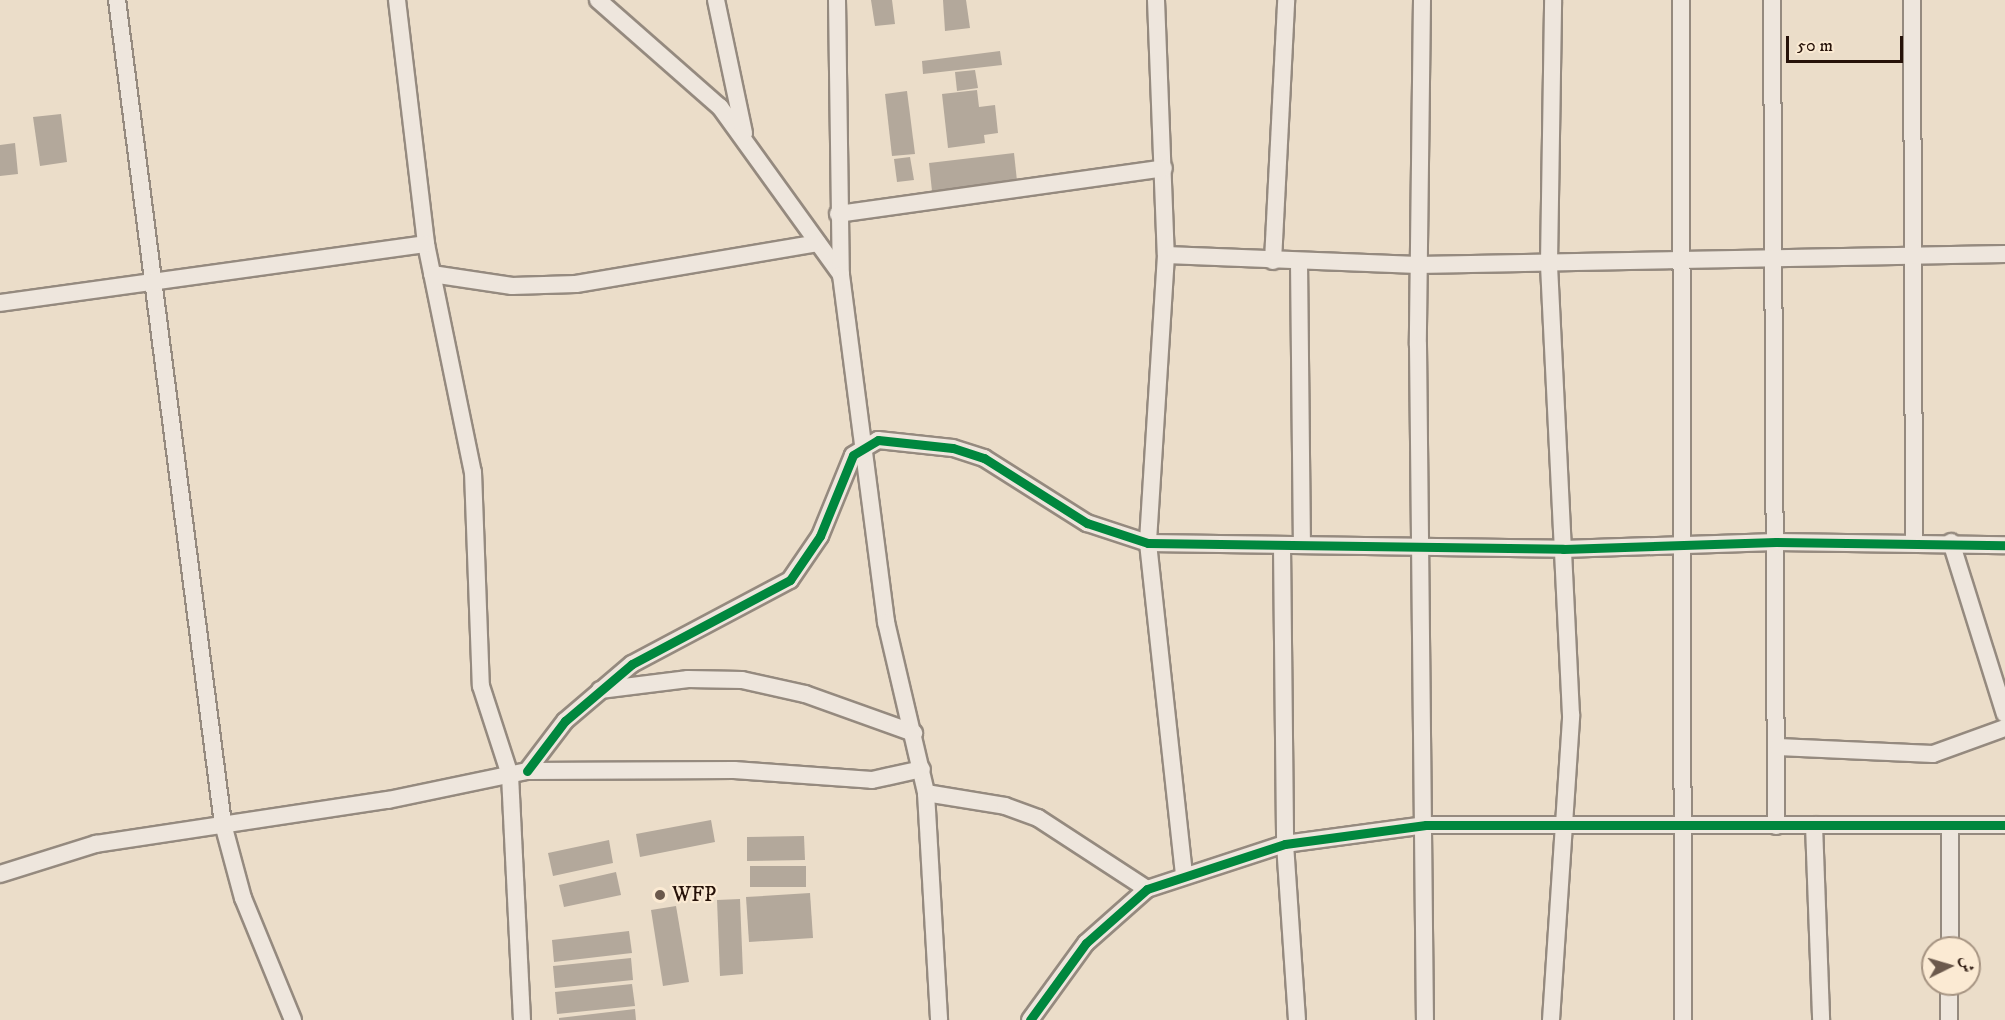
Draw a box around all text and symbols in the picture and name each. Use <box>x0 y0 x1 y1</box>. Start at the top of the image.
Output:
scale bar <box>1789 24 1906 62</box>
text: 50 m <box>1797 35 1833 57</box>
place label: WFP <box>672 882 716 908</box>
marker: WFP <box>653 888 667 902</box>
north arrow <box>1921 936 1981 996</box>
text: ش <box>1956 956 1978 973</box>

